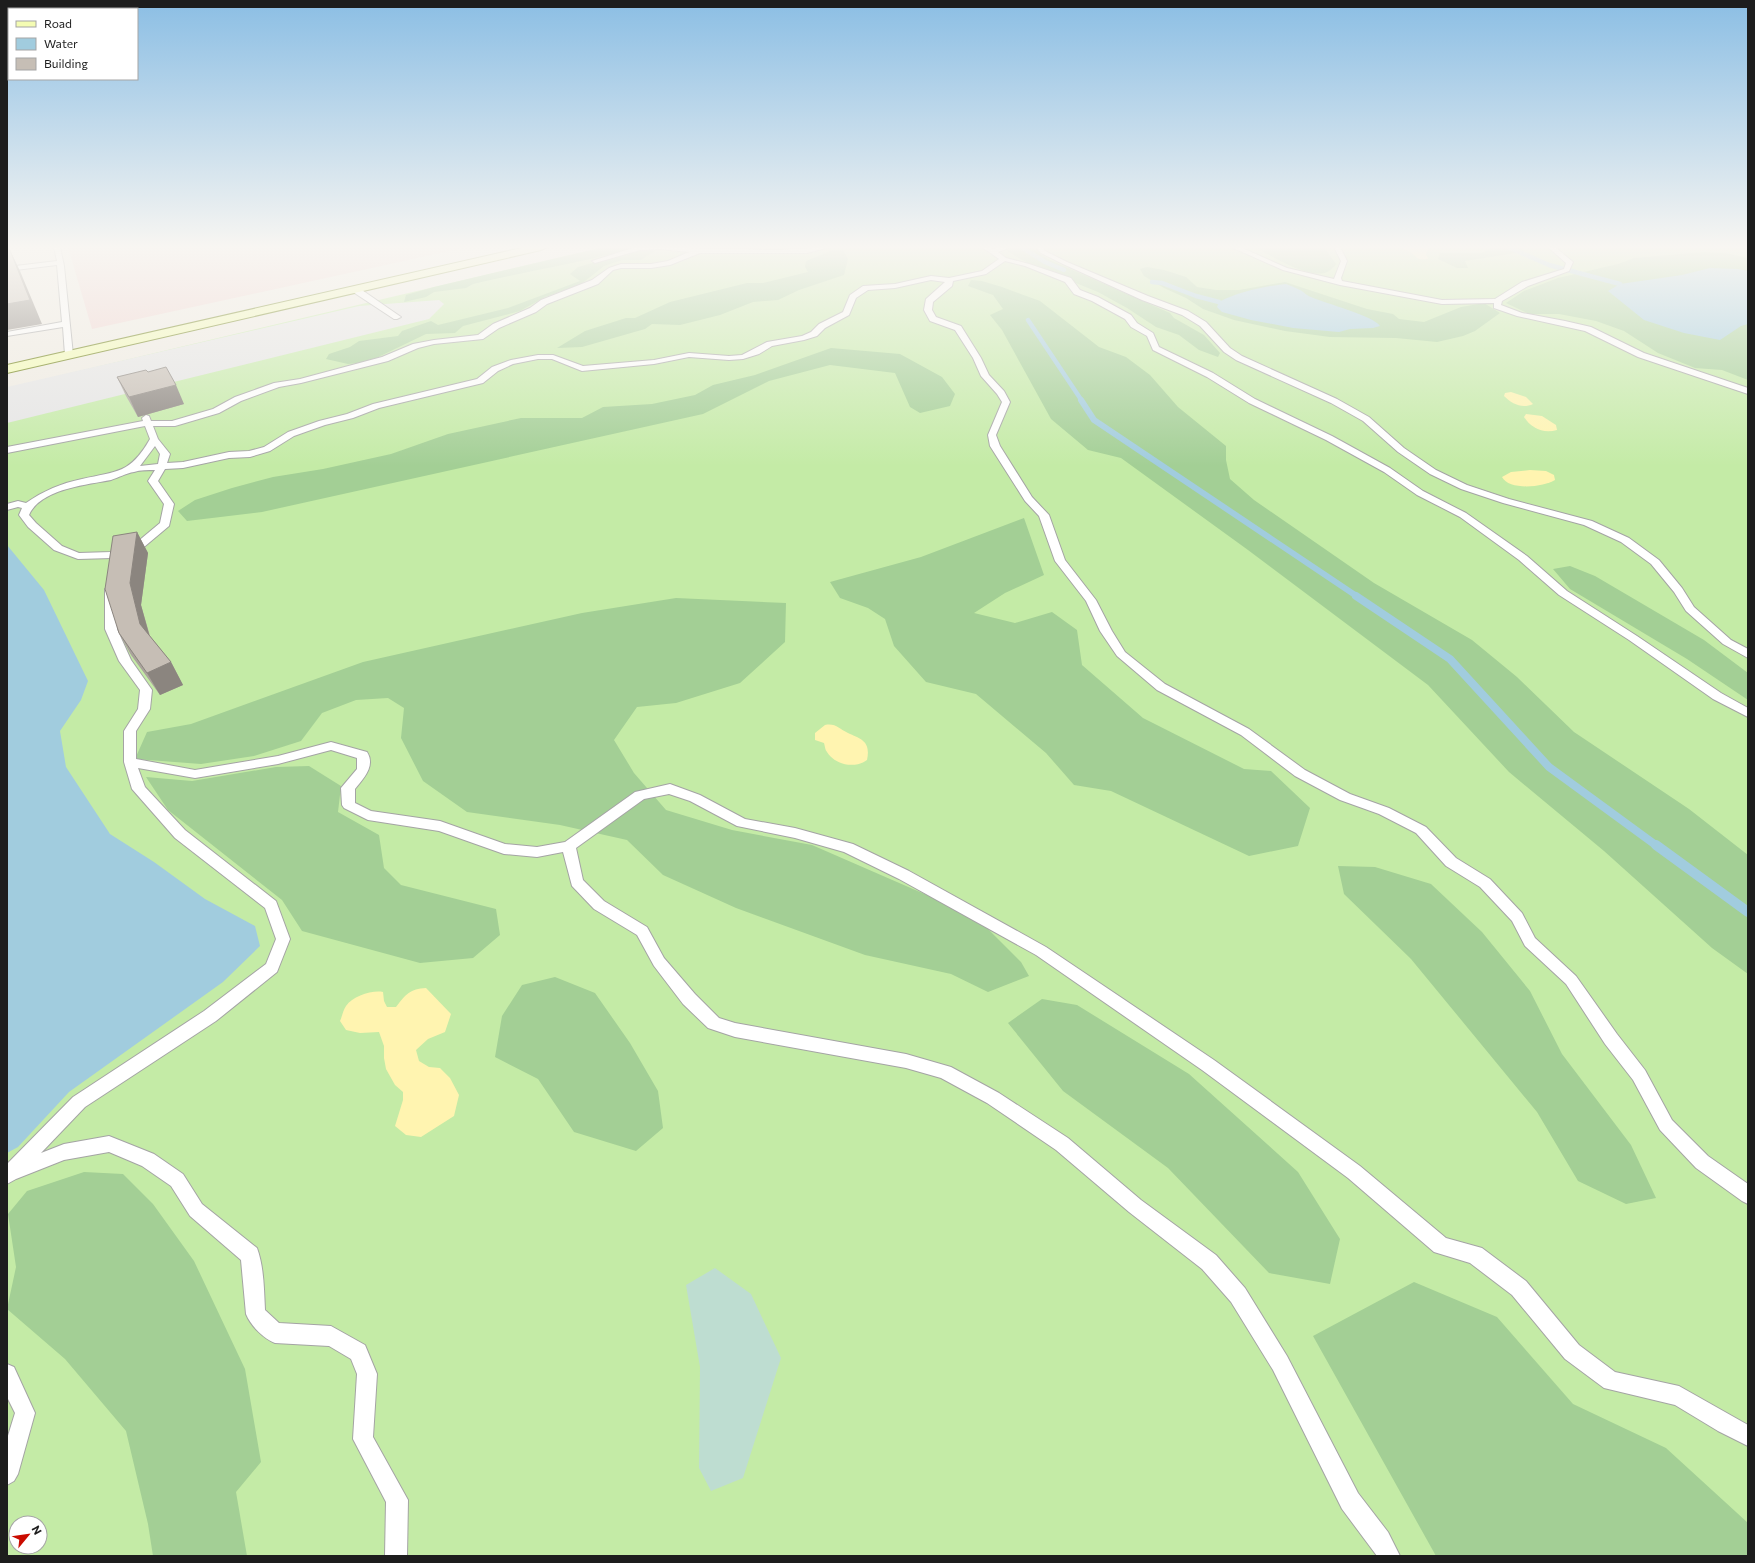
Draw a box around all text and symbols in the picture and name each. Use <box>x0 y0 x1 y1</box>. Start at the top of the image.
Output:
legend <box>8 8 138 80</box>
text: Road <box>44 16 72 30</box>
text: Water <box>44 36 78 50</box>
text: Building <box>44 56 88 70</box>
north arrow <box>8 1515 48 1555</box>
text: N <box>29 1523 45 1537</box>

